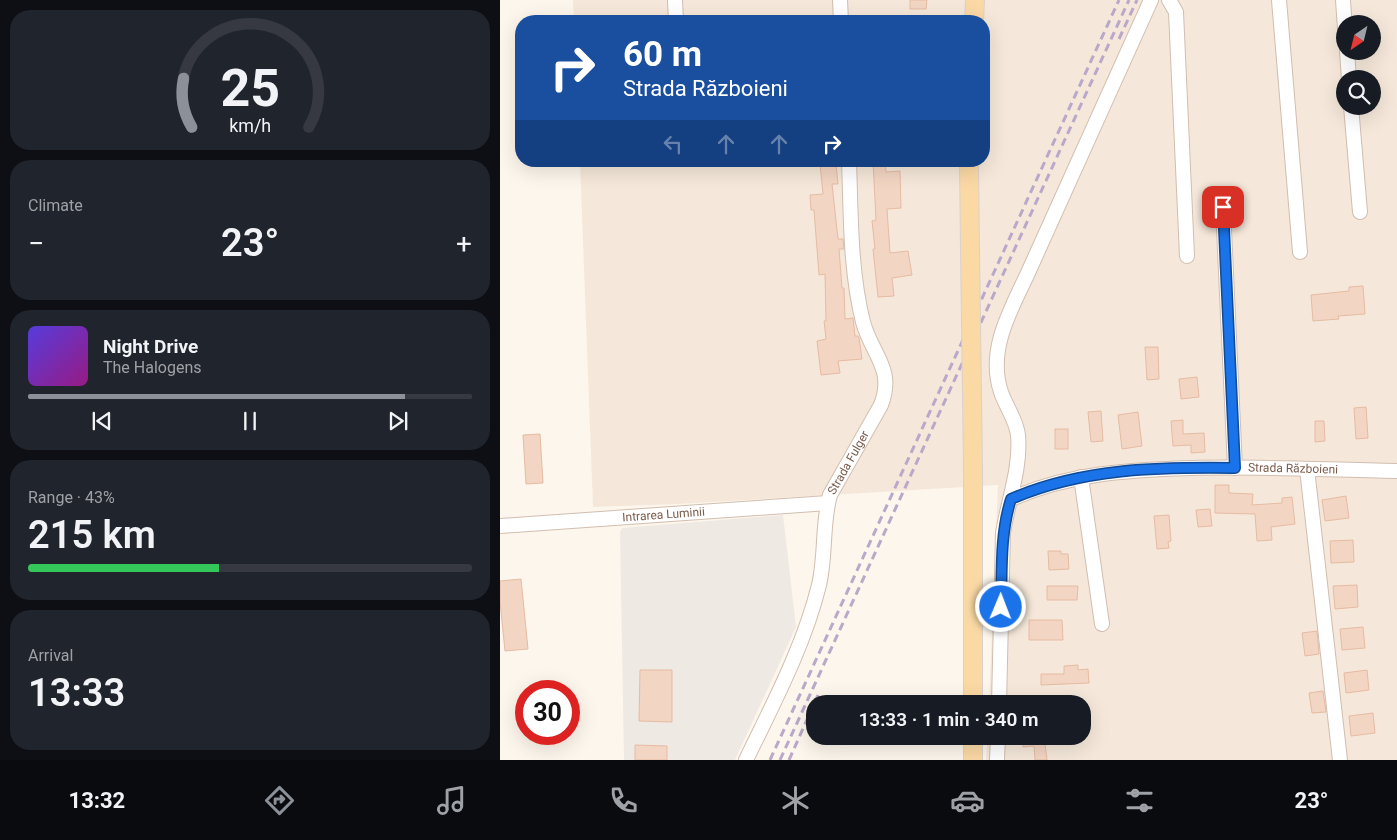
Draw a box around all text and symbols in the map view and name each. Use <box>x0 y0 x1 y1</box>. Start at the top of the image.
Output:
north arrow <box>1336 15 1381 60</box>
map controls <box>1336 15 1381 115</box>
text: 60 m <box>623 34 702 75</box>
icon: right <box>540 35 605 100</box>
text: 25 <box>220 58 280 119</box>
button: search <box>1336 70 1381 115</box>
text: Strada Războieni <box>623 76 788 101</box>
text: km/h <box>229 115 271 136</box>
icon: left <box>659 130 687 158</box>
icon: ahead <box>712 130 740 158</box>
icon: ahead <box>765 130 793 158</box>
icon: right <box>818 130 846 158</box>
pin <box>1202 186 1244 228</box>
icon: arrive <box>1209 193 1237 221</box>
text: Climate <box>28 196 83 215</box>
text: 23° <box>221 221 279 265</box>
text: − <box>28 227 44 260</box>
text: + <box>456 227 472 260</box>
text: Night Drive <box>103 335 198 358</box>
text: The Halogens <box>103 358 202 377</box>
icon: previous <box>88 407 116 435</box>
icon: pause <box>236 407 264 435</box>
icon: next <box>384 407 412 435</box>
street label: Strada Fulger <box>825 428 872 497</box>
street label: Strada Războieni <box>1248 461 1338 477</box>
text: Range · 43% <box>28 488 115 507</box>
street label: Intrarea Luminii <box>622 505 705 524</box>
text: 215 km <box>28 513 156 557</box>
position arrow <box>974 580 1026 632</box>
text: Arrival <box>28 646 73 665</box>
text: 13:33 <box>28 671 125 715</box>
speed limit sign: 30 <box>515 680 580 745</box>
text: 13:33 · 1 min · 340 m <box>858 708 1039 731</box>
icon: directions <box>262 783 297 818</box>
icon: music <box>434 783 469 818</box>
icon: phone <box>606 783 641 818</box>
icon: climate <box>778 783 813 818</box>
icon: car <box>950 783 985 818</box>
icon: filters <box>1122 783 1157 818</box>
text: 13:32 <box>69 788 125 813</box>
text: 23° <box>1295 788 1328 813</box>

